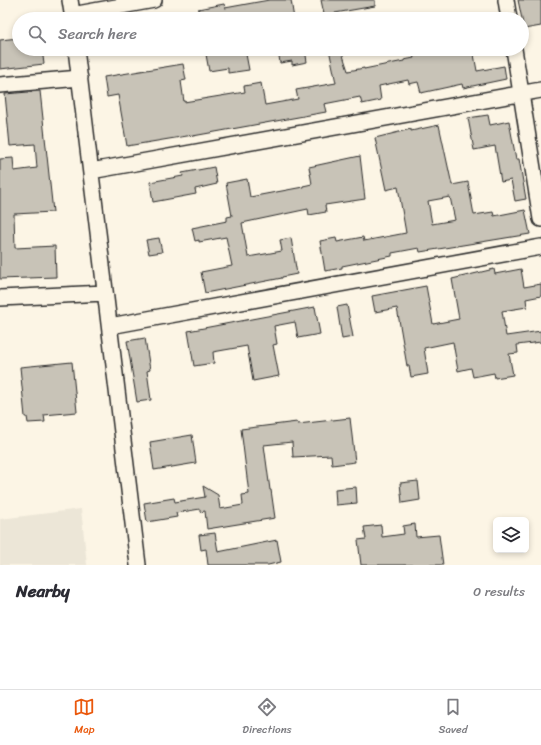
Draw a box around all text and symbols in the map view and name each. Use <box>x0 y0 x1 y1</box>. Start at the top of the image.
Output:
search box <box>12 12 529 56</box>
text: Search here <box>58 21 137 47</box>
icon: search <box>26 23 48 45</box>
map controls <box>493 517 529 553</box>
button: layers <box>493 517 529 553</box>
text: Nearby <box>16 576 70 606</box>
text: 0 results <box>473 580 525 603</box>
tab: Map <box>73 696 95 739</box>
tab: Directions <box>242 696 292 739</box>
tab: Saved <box>439 696 468 739</box>

